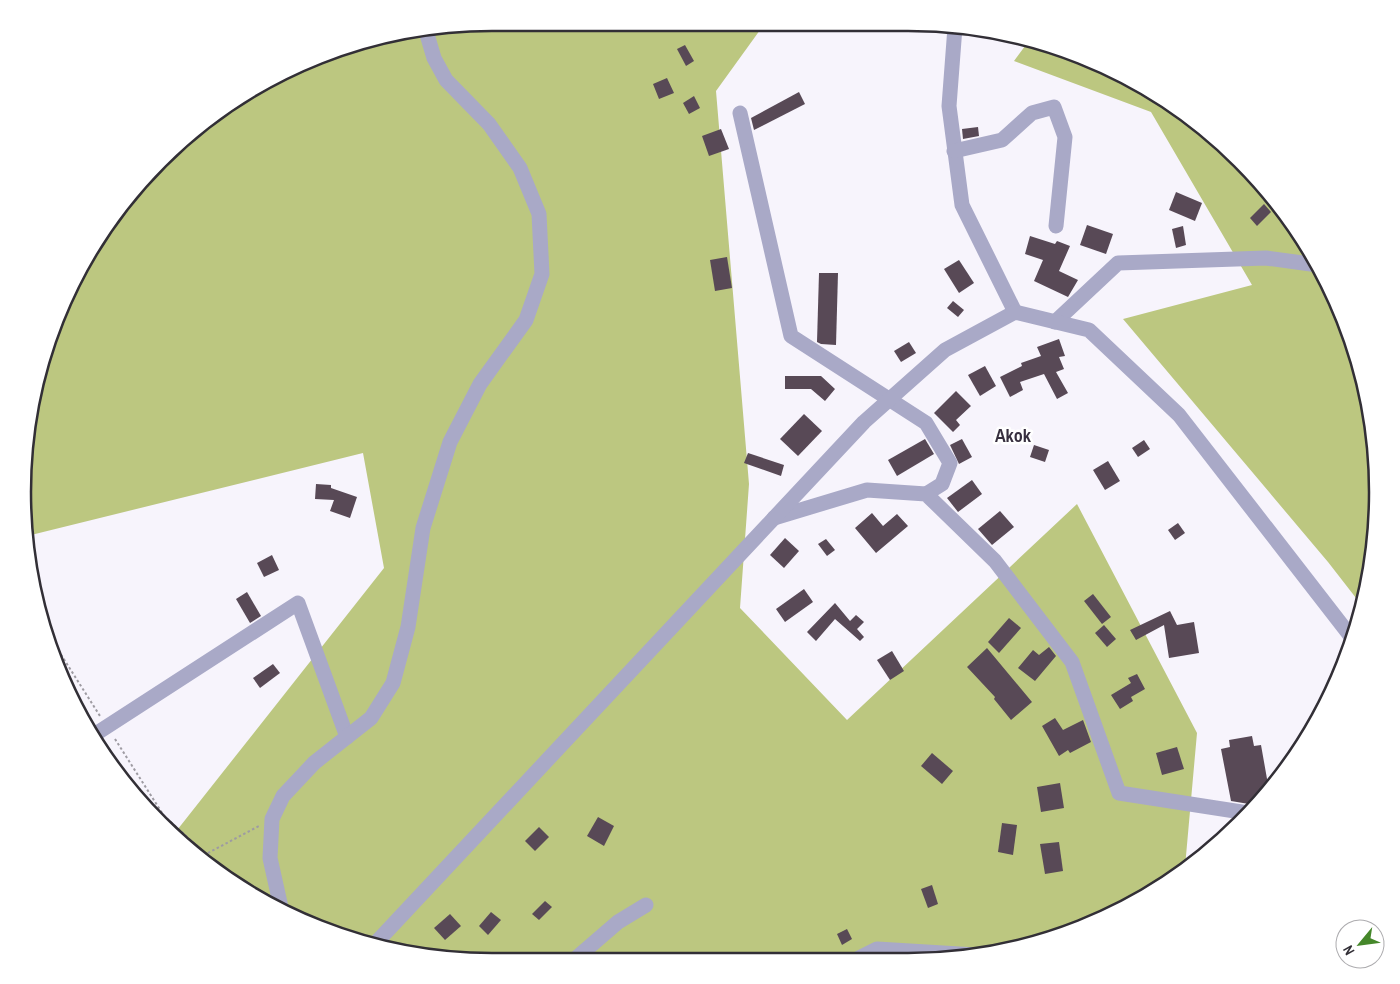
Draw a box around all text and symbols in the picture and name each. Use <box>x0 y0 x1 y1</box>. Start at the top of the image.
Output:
district label: Akok <box>995 423 1032 448</box>
north arrow <box>1335 919 1385 969</box>
text: N <box>1339 942 1359 958</box>

